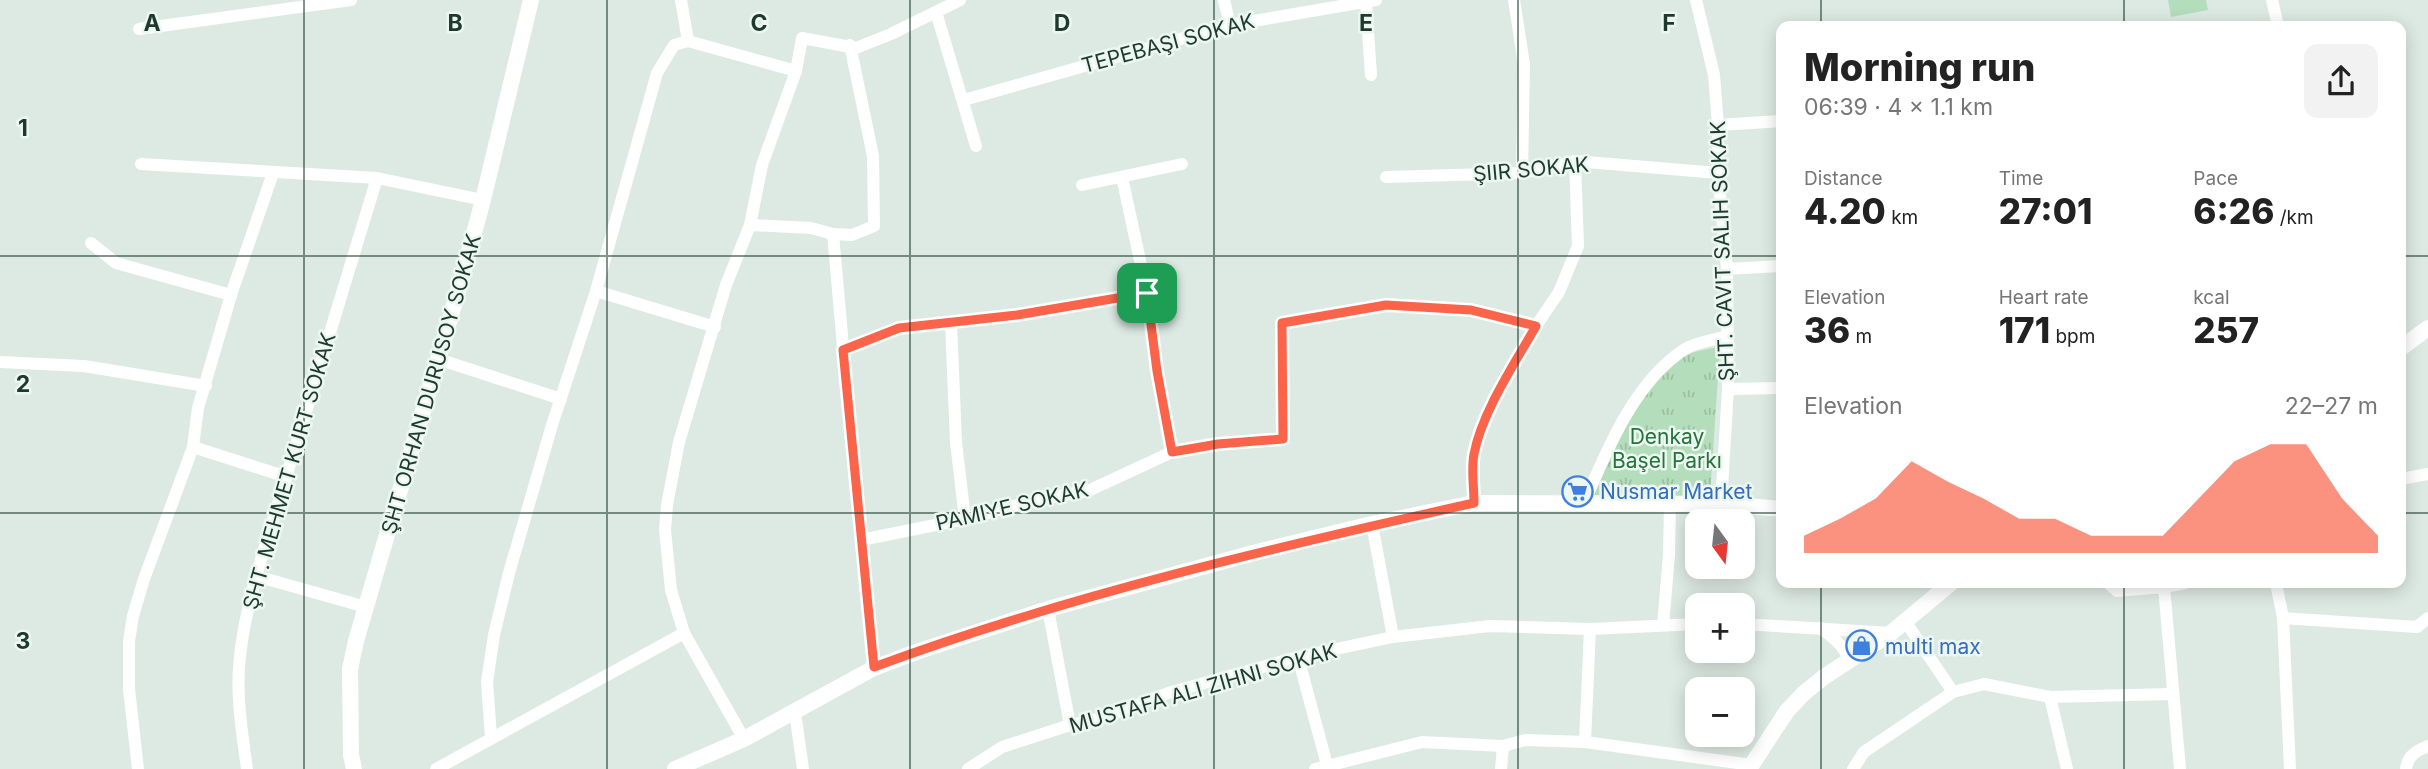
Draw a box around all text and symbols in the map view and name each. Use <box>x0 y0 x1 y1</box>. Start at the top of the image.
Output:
street label: TEPEBAŞI SOKAK <box>1079 8 1257 78</box>
text: A <box>143 9 161 37</box>
text: B <box>447 9 463 37</box>
text: C <box>750 9 768 37</box>
text: D <box>1054 9 1070 37</box>
text: E <box>1359 9 1373 37</box>
text: F <box>1662 9 1676 37</box>
text: Morning run <box>1804 44 2035 90</box>
button: share <box>2304 44 2378 118</box>
text: 06:39 · 4 × 1.1 km <box>1804 93 1993 121</box>
text: 1 <box>18 114 28 142</box>
street label: ŞHT. CAVIT SALIH SOKAK <box>1705 120 1739 382</box>
street label: ŞIIR SOKAK <box>1472 151 1590 187</box>
text: Distance <box>1804 167 1882 190</box>
text: Time <box>1999 167 2043 190</box>
text: Pace <box>2193 167 2238 190</box>
text: 4.20 <box>1804 190 1886 232</box>
text: 27:01 <box>1999 190 2092 232</box>
text: 6:26 <box>2193 190 2274 232</box>
text: km <box>1886 206 1918 229</box>
text: /km <box>2274 206 2314 229</box>
street label: ŞHT ORHAN DURUSOY SOKAK <box>376 231 486 537</box>
pin <box>1117 263 1177 323</box>
icon: arrive <box>1128 274 1166 312</box>
text: Elevation <box>1804 286 1885 309</box>
text: Heart rate <box>1999 286 2089 309</box>
text: kcal <box>2193 286 2230 309</box>
text: 36 <box>1804 309 1850 351</box>
text: 171 <box>1999 309 2050 351</box>
text: 257 <box>2193 309 2259 351</box>
text: m <box>1850 325 1872 348</box>
text: bpm <box>2050 325 2095 348</box>
street label: ŞHT. MEHMET KURT SOKAK <box>237 330 341 612</box>
text: 2 <box>16 370 30 398</box>
text: Elevation <box>1804 392 1903 420</box>
text: 22–27 m <box>2285 392 2378 420</box>
park label: Denkay Başel Parkı <box>1612 424 1722 473</box>
supermarket icon: Nusmar Market <box>1560 474 1594 508</box>
street label: PAMIYE SOKAK <box>933 476 1091 536</box>
place label: Nusmar Market <box>1600 479 1753 504</box>
north arrow <box>1685 509 1755 579</box>
map controls <box>1685 509 1755 747</box>
button: + <box>1685 593 1755 663</box>
text: 3 <box>16 627 30 655</box>
shop icon: multi max <box>1845 629 1879 663</box>
place label: multi max <box>1885 634 1981 659</box>
street label: MUSTAFA ALI ZIHNI SOKAK <box>1066 638 1340 738</box>
button: − <box>1685 677 1755 747</box>

